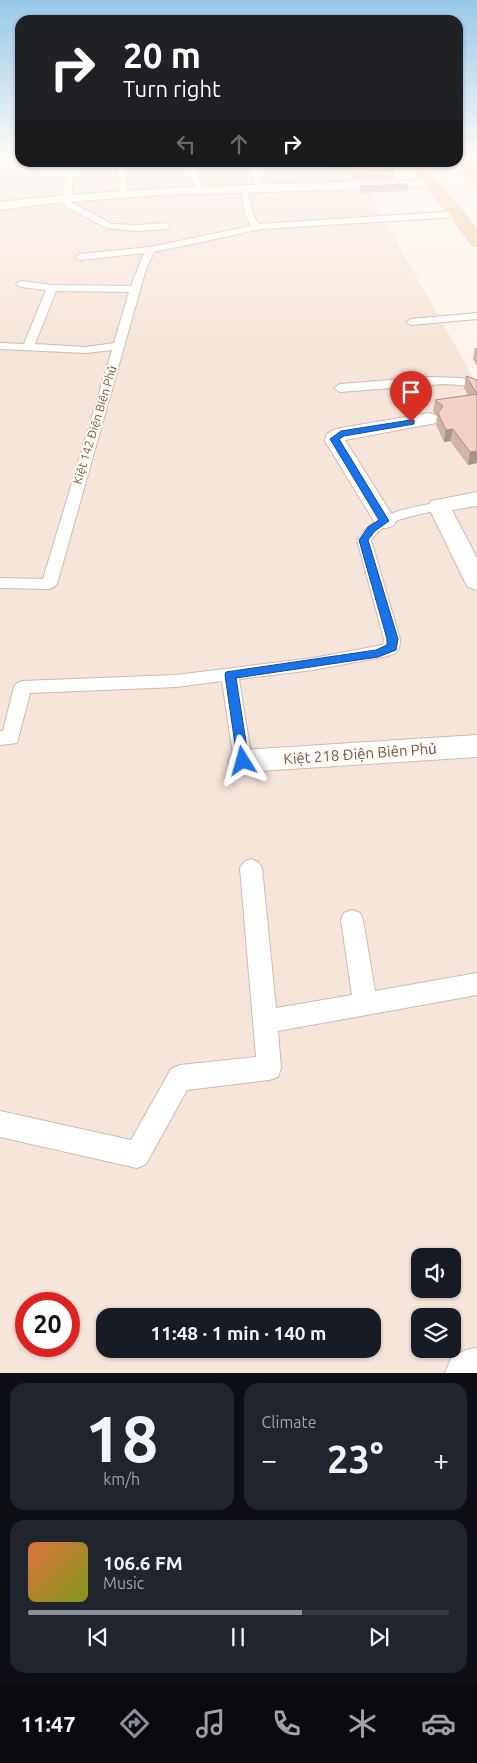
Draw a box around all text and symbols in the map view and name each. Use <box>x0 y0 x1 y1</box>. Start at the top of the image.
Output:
icon: right <box>40 35 105 100</box>
text: 20 m <box>123 35 201 75</box>
text: Turn right <box>123 76 221 101</box>
icon: left <box>172 130 200 158</box>
icon: ahead <box>225 130 253 158</box>
icon: right <box>278 130 306 158</box>
street label: Kiệt 142 Điện Biên Phủ <box>70 364 120 486</box>
pin <box>390 371 432 422</box>
icon: arrive <box>397 378 425 406</box>
position arrow <box>216 734 268 786</box>
street label: Kiệt 218 Điện Biên Phủ <box>283 740 437 767</box>
map controls <box>411 1248 461 1358</box>
button: sound <box>411 1248 461 1298</box>
speed limit sign: 20 <box>15 1292 80 1357</box>
button: layers <box>411 1308 461 1358</box>
text: 11:48 · 1 min · 140 m <box>151 1322 326 1344</box>
text: 18 <box>85 1401 158 1474</box>
text: Climate <box>262 1413 317 1431</box>
text: 23° <box>327 1438 383 1480</box>
text: − <box>262 1444 277 1475</box>
text: + <box>433 1444 449 1475</box>
text: km/h <box>103 1470 140 1488</box>
text: 106.6 FM <box>103 1552 183 1574</box>
text: Music <box>103 1574 144 1592</box>
icon: previous <box>84 1623 112 1651</box>
icon: pause <box>224 1623 252 1651</box>
icon: next <box>365 1623 393 1651</box>
icon: directions <box>117 1706 152 1741</box>
icon: music <box>193 1706 228 1741</box>
icon: phone <box>269 1706 304 1741</box>
icon: climate <box>345 1706 380 1741</box>
icon: car <box>421 1706 456 1741</box>
text: 11:47 <box>21 1711 76 1736</box>

